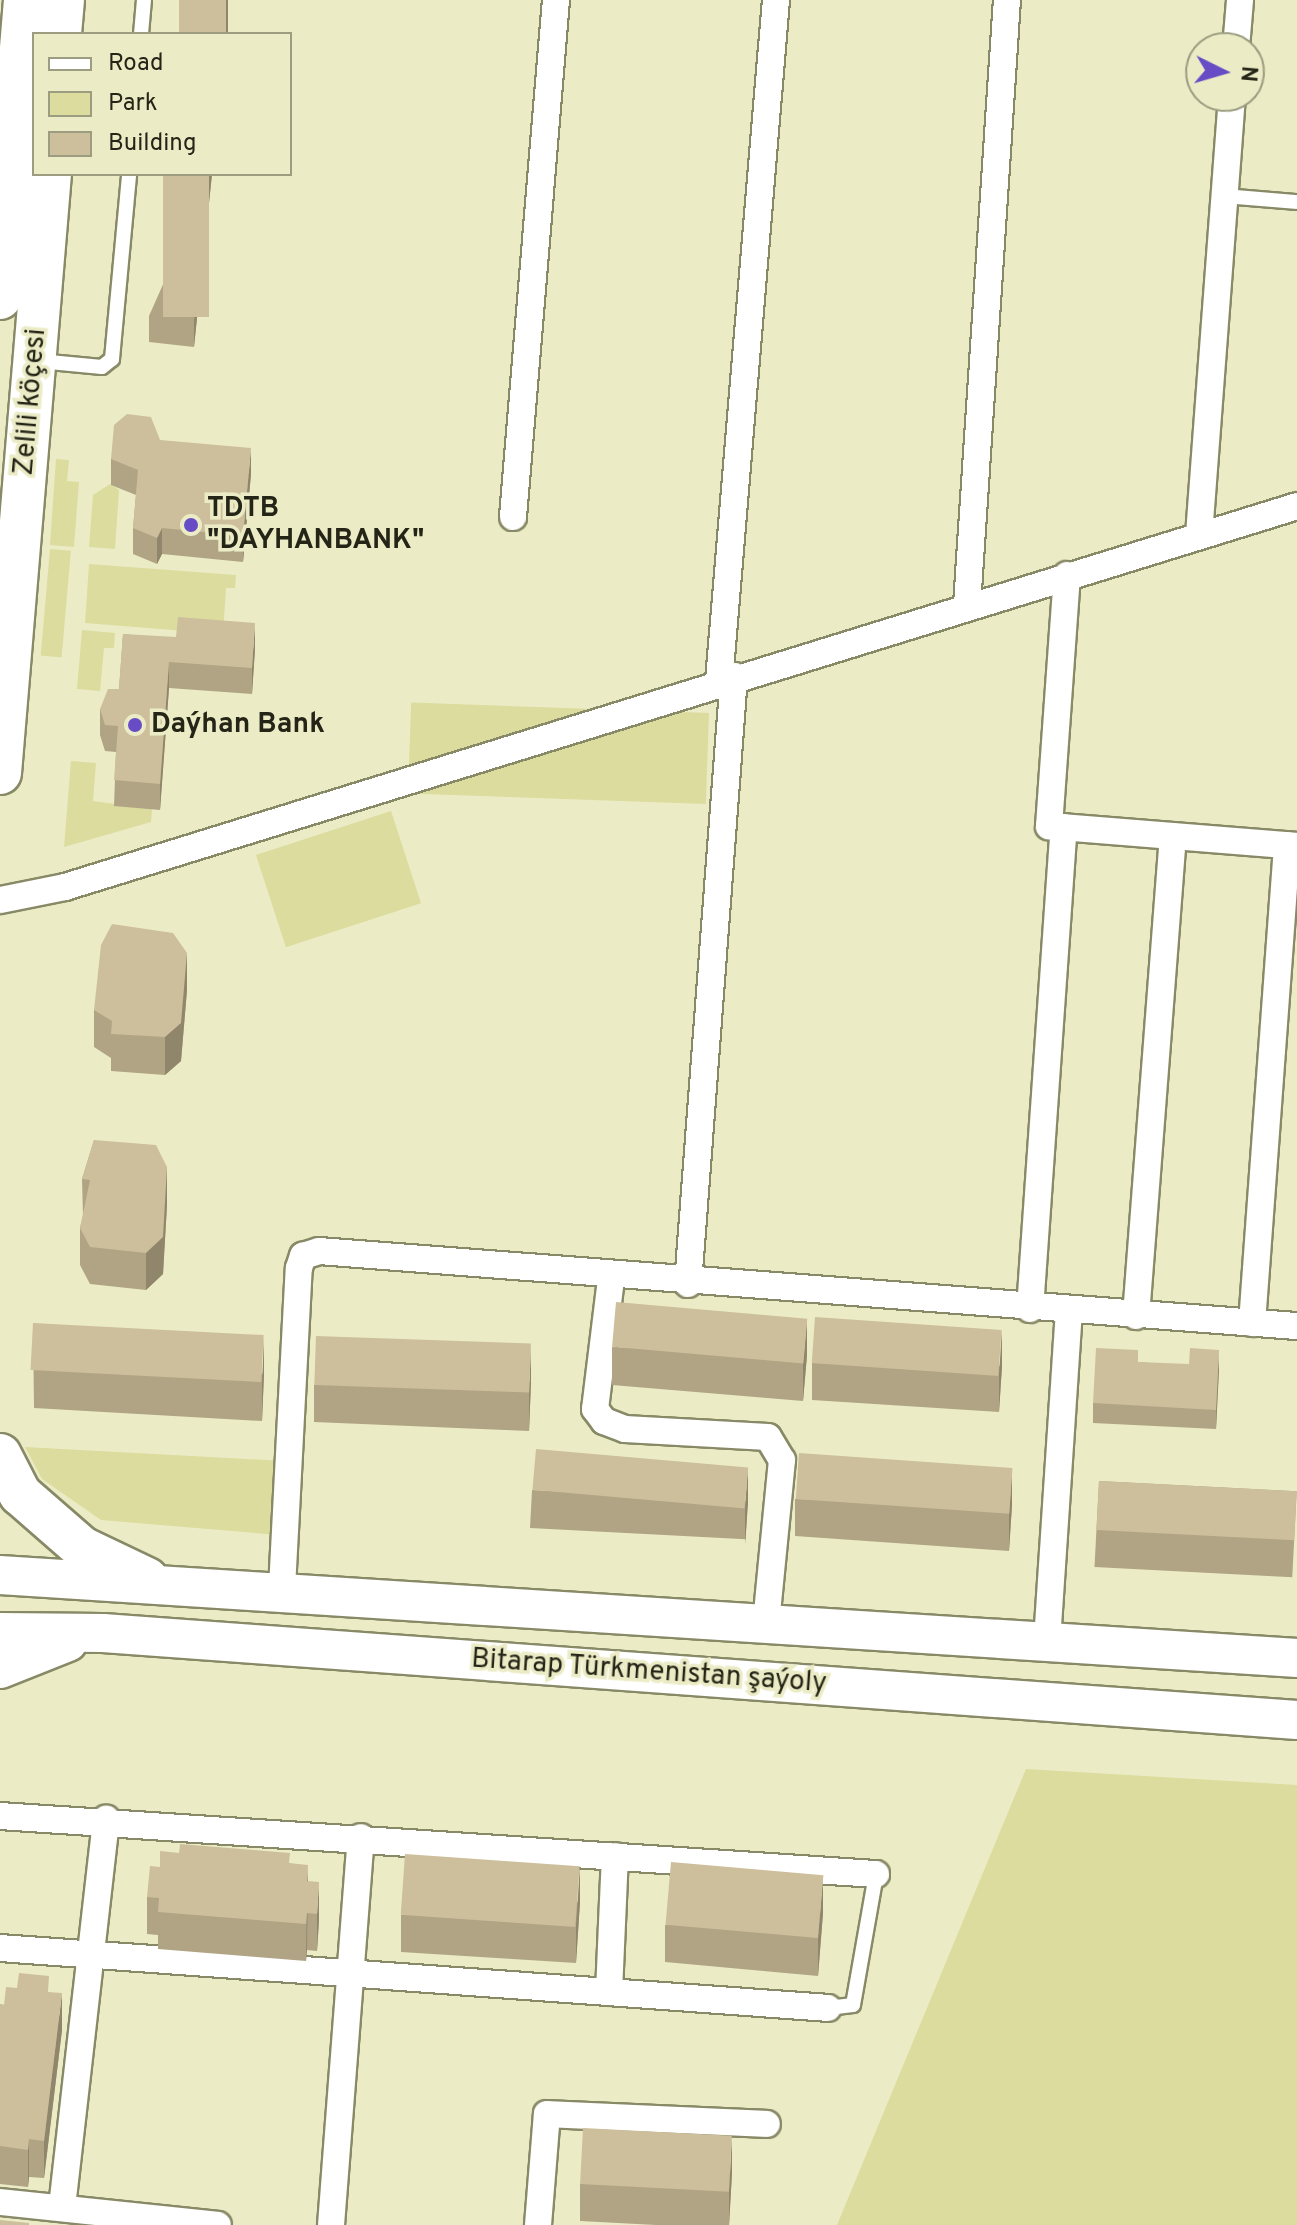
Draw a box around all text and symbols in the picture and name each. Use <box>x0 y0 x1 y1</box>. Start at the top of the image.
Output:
legend <box>32 32 292 176</box>
north arrow <box>1185 32 1265 112</box>
text: Road <box>108 49 164 79</box>
text: N <box>1233 65 1262 83</box>
text: Park <box>108 89 158 119</box>
text: Building <box>108 129 197 159</box>
street label: Zelili köçesi <box>8 327 54 477</box>
place label: TDTB "DAYHANBANK" <box>207 492 424 558</box>
marker: TDTB "DAYHANBANK" <box>182 516 200 534</box>
place label: Daýhan Bank <box>151 708 325 742</box>
marker: Daýhan Bank <box>126 716 144 734</box>
street label: Bitarap Türkmenistan şaýoly <box>470 1643 828 1701</box>

